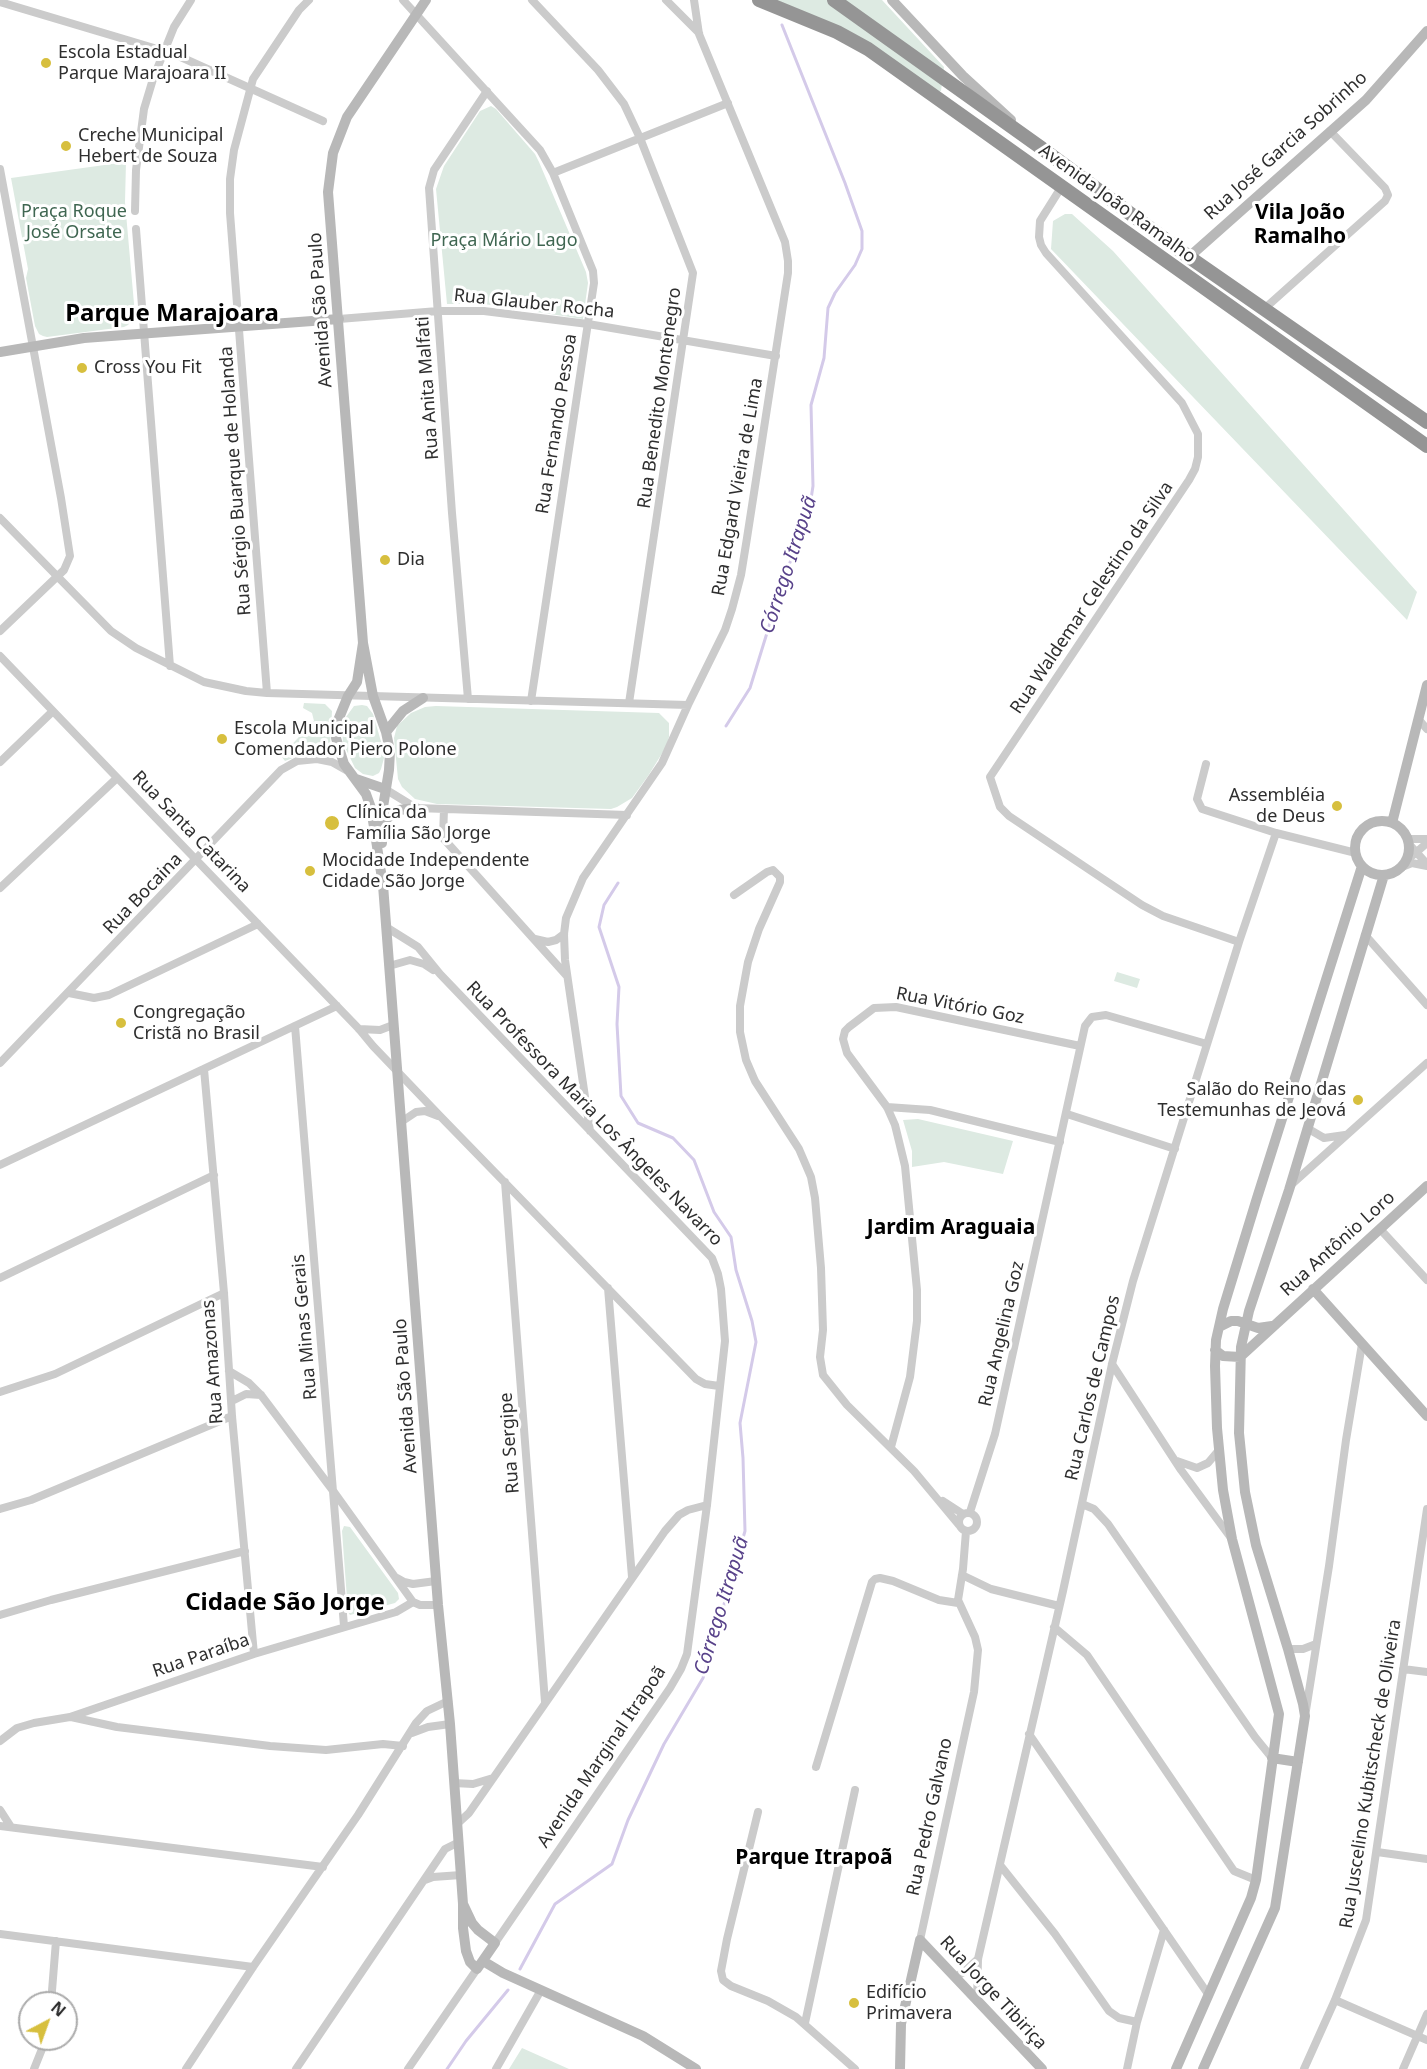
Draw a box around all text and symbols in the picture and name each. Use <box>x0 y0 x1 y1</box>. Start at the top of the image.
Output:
place label: Escola Estadual Parque Marajoara II <box>58 42 226 84</box>
marker: Escola Estadual Parque Marajoara II <box>39 56 53 70</box>
street label: Rua José Garcia Sobrinho <box>1200 67 1372 225</box>
place label: Creche Municipal Hebert de Souza <box>78 125 224 168</box>
marker: Creche Municipal Hebert de Souza <box>59 139 73 153</box>
street label: Avenida João Ramalho <box>1034 140 1200 268</box>
district label: Vila João Ramalho <box>1254 200 1346 250</box>
park label: Praça Roque José Orsate <box>21 201 127 244</box>
park label: Praça Mário Lago <box>430 230 578 252</box>
street label: Avenida São Paulo <box>305 232 337 388</box>
street label: Rua Glauber Rocha <box>453 285 615 323</box>
street label: Rua Benedito Montenegro <box>634 286 686 510</box>
district label: Parque Marajoara <box>65 300 279 328</box>
street label: Rua Anita Malfati <box>412 315 444 461</box>
street label: Rua Fernando Pessoa <box>532 332 582 516</box>
street label: Rua Sérgio Buarque de Holanda <box>216 346 256 616</box>
place label: Cross You Fit <box>94 357 202 379</box>
marker: Cross You Fit <box>75 361 89 375</box>
street label: Rua Edgard Vieira de Lima <box>708 376 768 598</box>
street label: Rua Waldemar Celestino da Silva <box>1006 478 1178 718</box>
water label: Córrego Itrapuã <box>755 493 823 637</box>
place label: Dia <box>397 549 425 571</box>
marker: Dia <box>378 553 392 567</box>
place label: Escola Municipal Comendador Piero Polone <box>234 718 457 760</box>
marker: Escola Municipal Comendador Piero Polone <box>215 732 229 746</box>
street label: Rua Santa Catarina <box>127 767 255 897</box>
place label: Assembléia de Deus <box>1229 785 1325 828</box>
marker: Assembléia de Deus <box>1330 799 1344 813</box>
place label: Clínica da Família São Jorge <box>346 802 491 844</box>
marker: Clínica da Família São Jorge <box>323 814 341 832</box>
street label: Rua Bocaina <box>99 849 187 939</box>
place label: Mocidade Independente Cidade São Jorge <box>322 850 529 892</box>
marker: Mocidade Independente Cidade São Jorge <box>303 864 317 878</box>
street label: Rua Professora Maria Los Ângeles Navarro <box>461 977 727 1251</box>
street label: Rua Vitório Goz <box>894 983 1026 1029</box>
place label: Congregação Cristã no Brasil <box>133 1002 260 1044</box>
marker: Congregação Cristã no Brasil <box>114 1016 128 1030</box>
place label: Salão do Reino das Testemunhas de Jeová <box>1157 1079 1346 1122</box>
marker: Salão do Reino das Testemunhas de Jeová <box>1351 1093 1365 1107</box>
street label: Rua Antônio Loro <box>1276 1187 1400 1301</box>
district label: Jardim Araguaia <box>867 1215 1035 1241</box>
street label: Rua Minas Gerais <box>288 1253 322 1401</box>
street label: Rua Angelina Goz <box>975 1259 1029 1409</box>
street label: Rua Carlos de Campos <box>1061 1293 1125 1483</box>
street label: Rua Amazonas <box>198 1299 228 1425</box>
street label: Avenida São Paulo <box>390 1318 422 1474</box>
street label: Rua Sergipe <box>496 1392 524 1494</box>
water label: Córrego Itrapuã <box>690 1534 754 1678</box>
district label: Cidade São Jorge <box>185 1589 385 1617</box>
street label: Rua Juscelino Kubitscheck de Oliveira <box>1336 1618 1406 1930</box>
street label: Rua Paraíba <box>150 1629 252 1683</box>
street label: Avenida Marginal Itrapoã <box>533 1662 671 1852</box>
street label: Rua Pedro Galvano <box>903 1736 957 1898</box>
district label: Parque Itrapoã <box>735 1845 893 1871</box>
street label: Rua Jorge Tibiriça <box>935 1932 1051 2054</box>
place label: Edifício Primavera <box>866 1982 952 2024</box>
north arrow <box>18 1991 78 2051</box>
text: N <box>46 1996 71 2021</box>
marker: Edifício Primavera <box>847 1996 861 2010</box>

